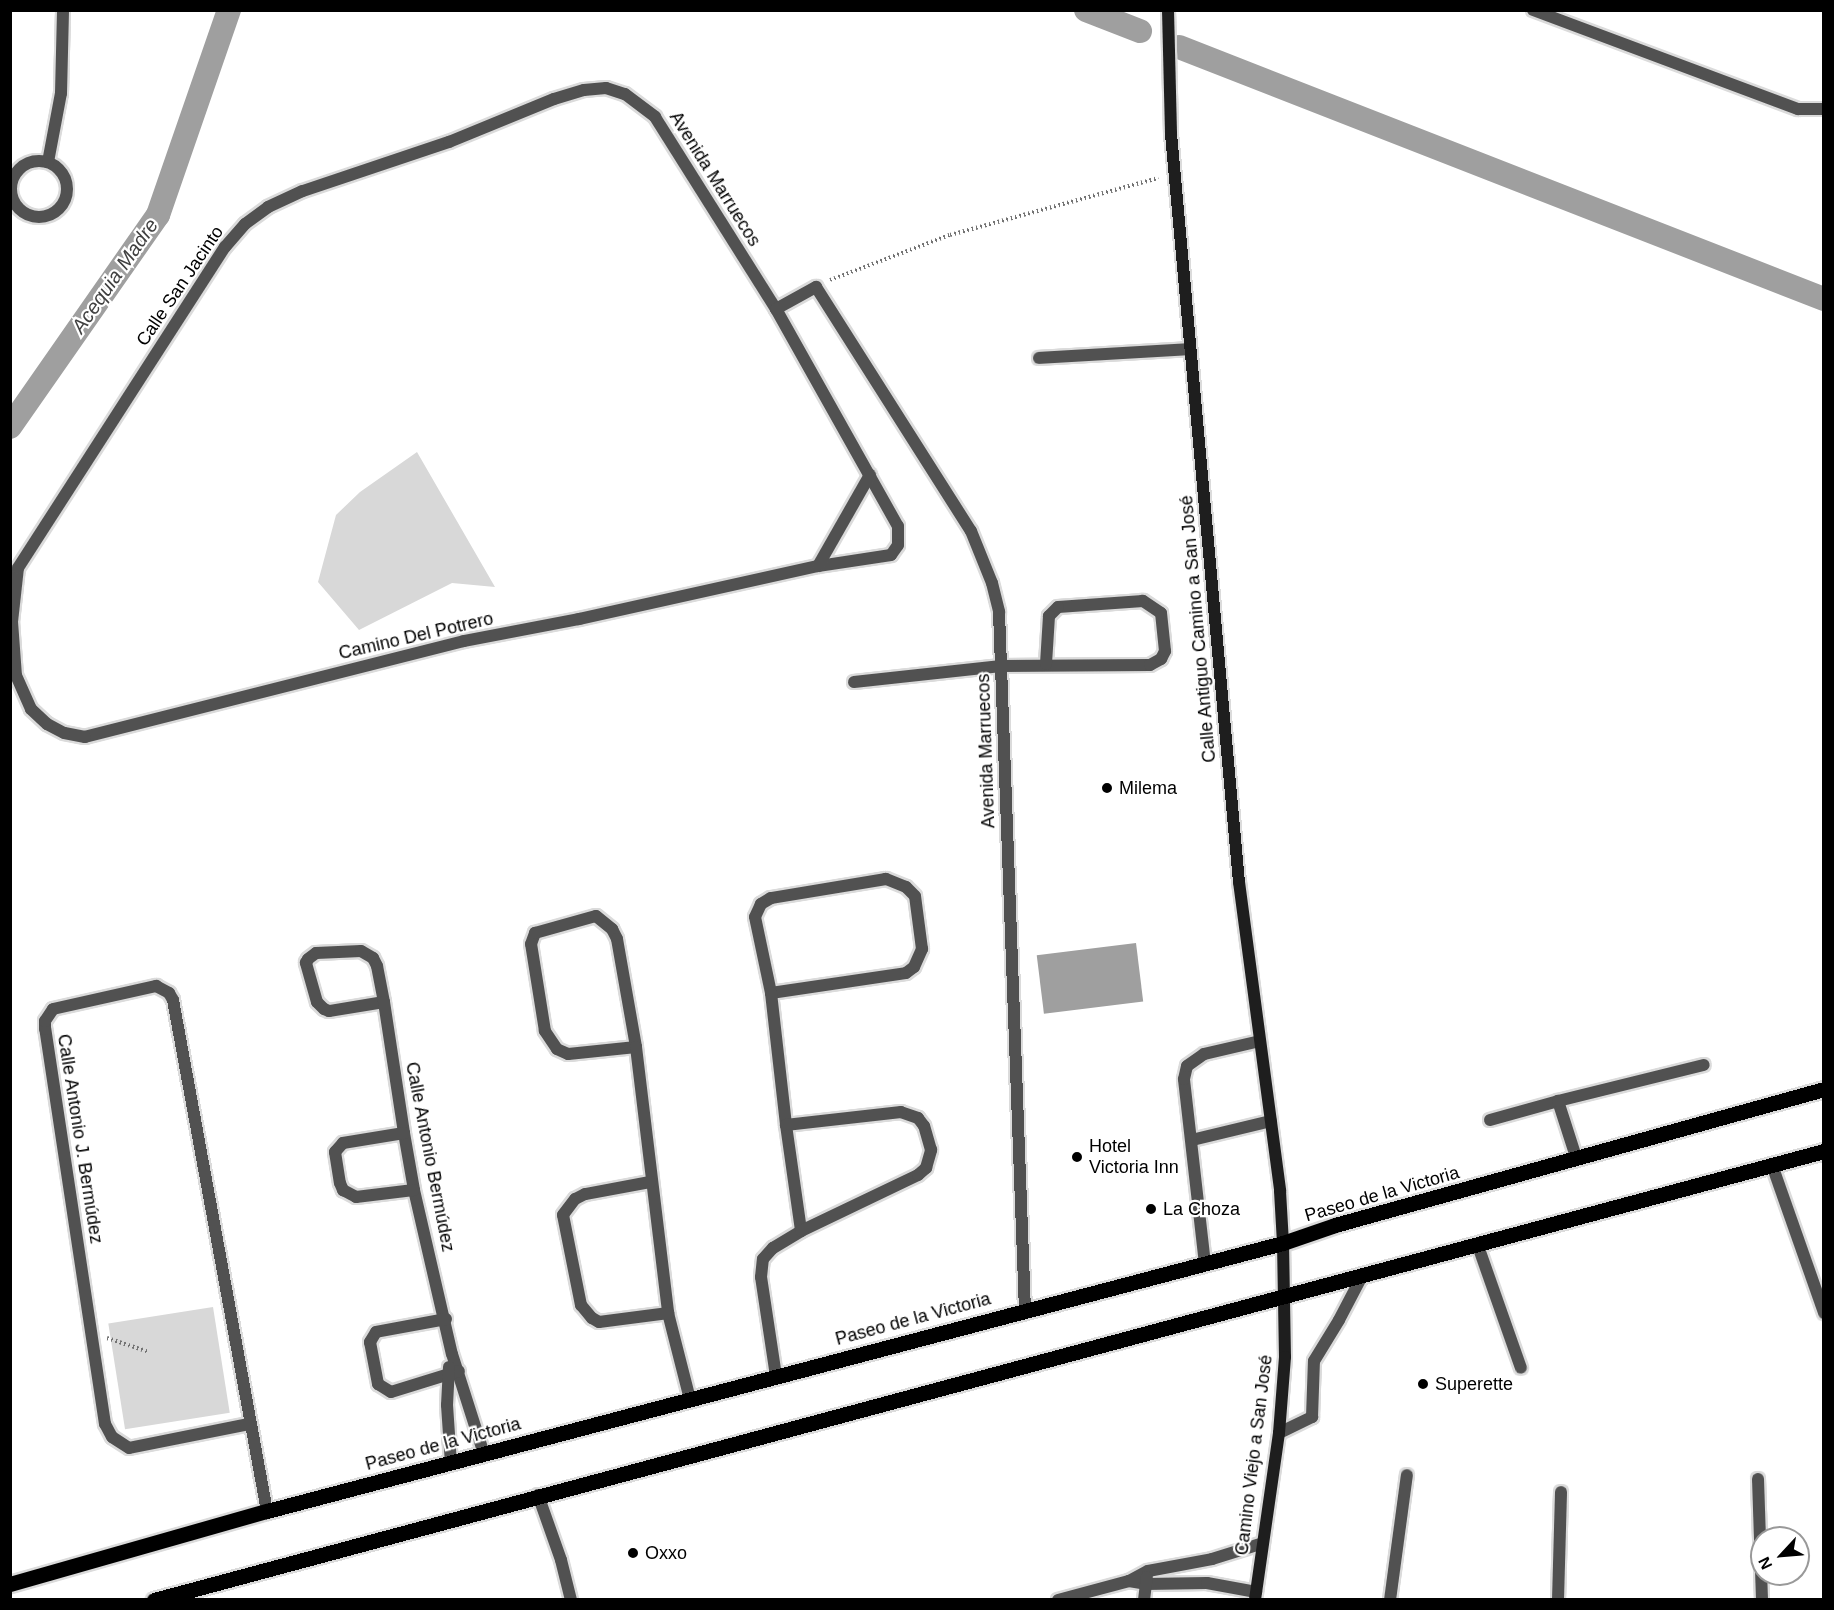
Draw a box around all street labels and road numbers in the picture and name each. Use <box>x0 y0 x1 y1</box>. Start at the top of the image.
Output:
street label: Avenida Marruecos <box>665 108 765 250</box>
street label: Calle San Jacinto <box>132 222 228 350</box>
street label: Calle Antiguo Camino a San José <box>1176 494 1220 764</box>
street label: Camino Del Potrero <box>337 608 495 664</box>
street label: Avenida Marruecos <box>973 673 999 829</box>
street label: Calle Antonio J. Bermúdez <box>53 1032 107 1246</box>
street label: Calle Antonio Bermúdez <box>401 1060 459 1254</box>
street label: Paseo de la Victoria <box>1302 1162 1462 1226</box>
street label: Paseo de la Victoria <box>833 1288 993 1350</box>
street label: Camino Viejo a San José <box>1231 1354 1277 1556</box>
street label: Paseo de la Victoria <box>363 1413 523 1475</box>

